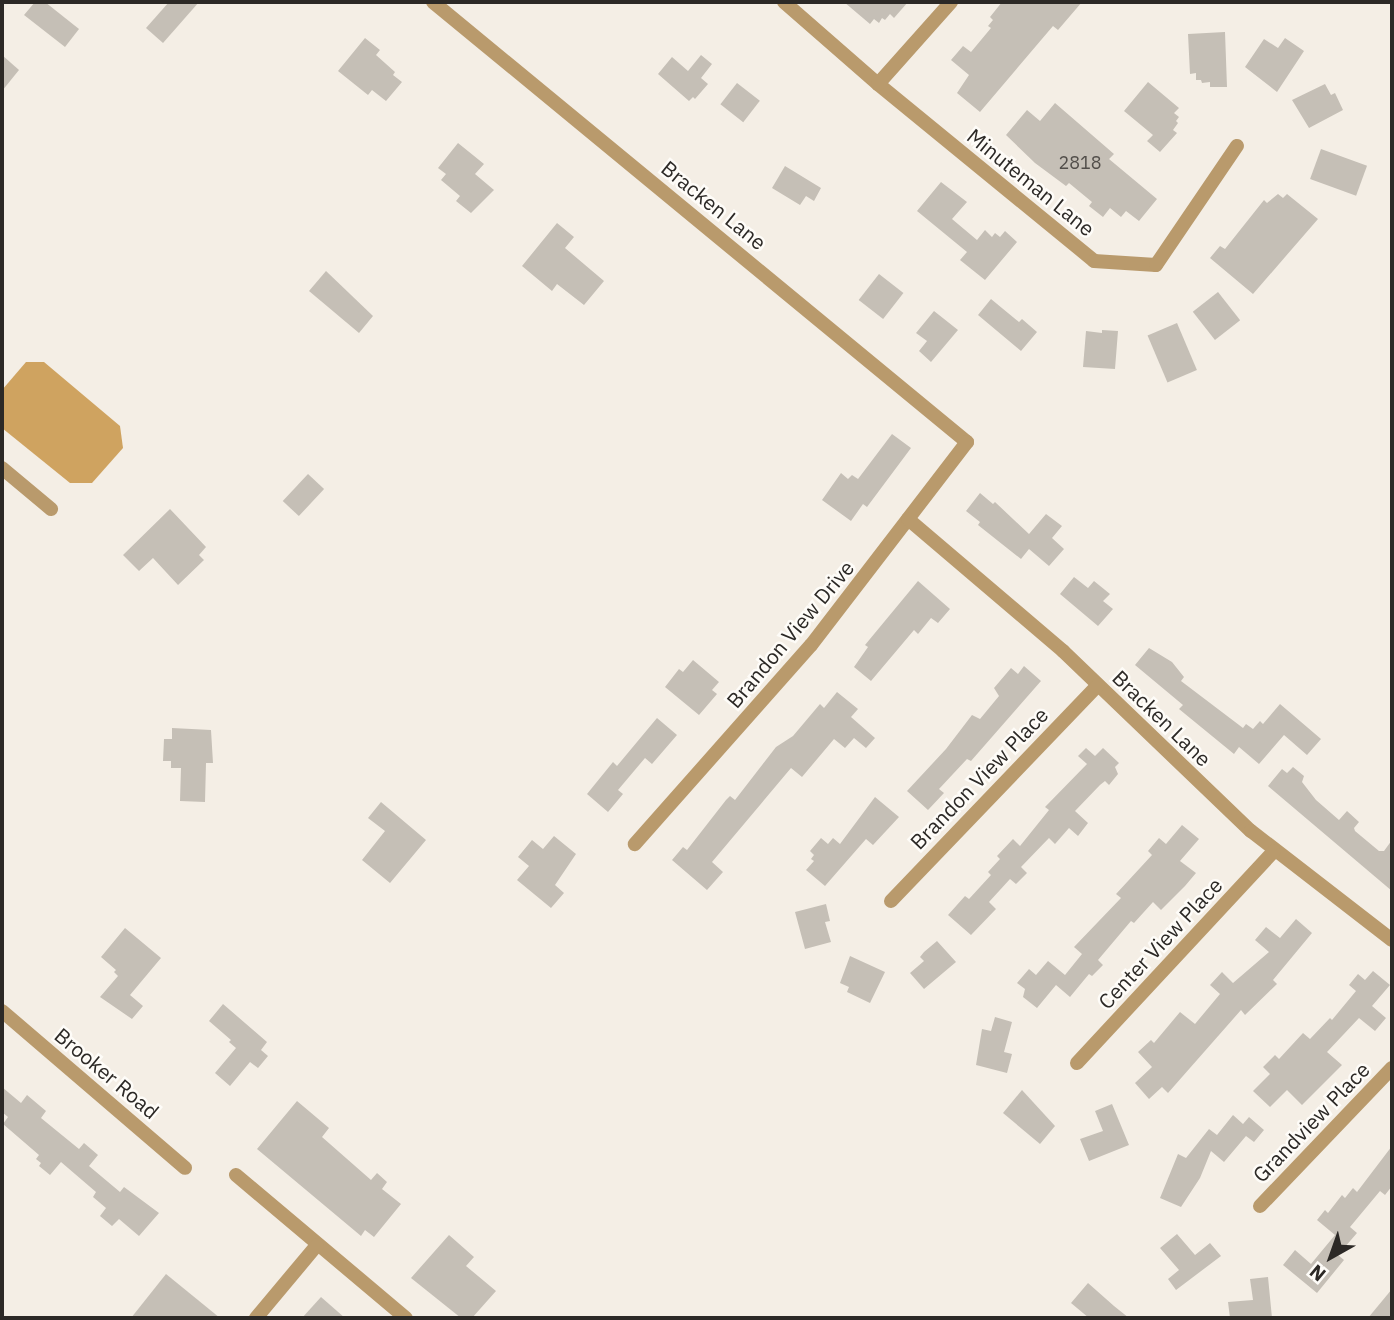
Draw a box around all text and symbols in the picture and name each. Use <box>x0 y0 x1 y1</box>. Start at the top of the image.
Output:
street label: Minuteman Lane <box>962 123 1100 241</box>
house number: 2818 <box>1058 152 1102 174</box>
street label: Bracken Lane <box>657 155 771 255</box>
street label: Brandon View Drive <box>721 555 859 713</box>
street label: Bracken Lane <box>1107 665 1217 771</box>
street label: Brandon View Place <box>905 702 1053 854</box>
street label: Center View Place <box>1093 872 1227 1014</box>
street label: Brooker Road <box>50 1022 164 1124</box>
street label: Grandview Place <box>1247 1057 1375 1187</box>
north arrow <box>1296 1222 1366 1292</box>
text: N <box>1305 1259 1330 1287</box>

